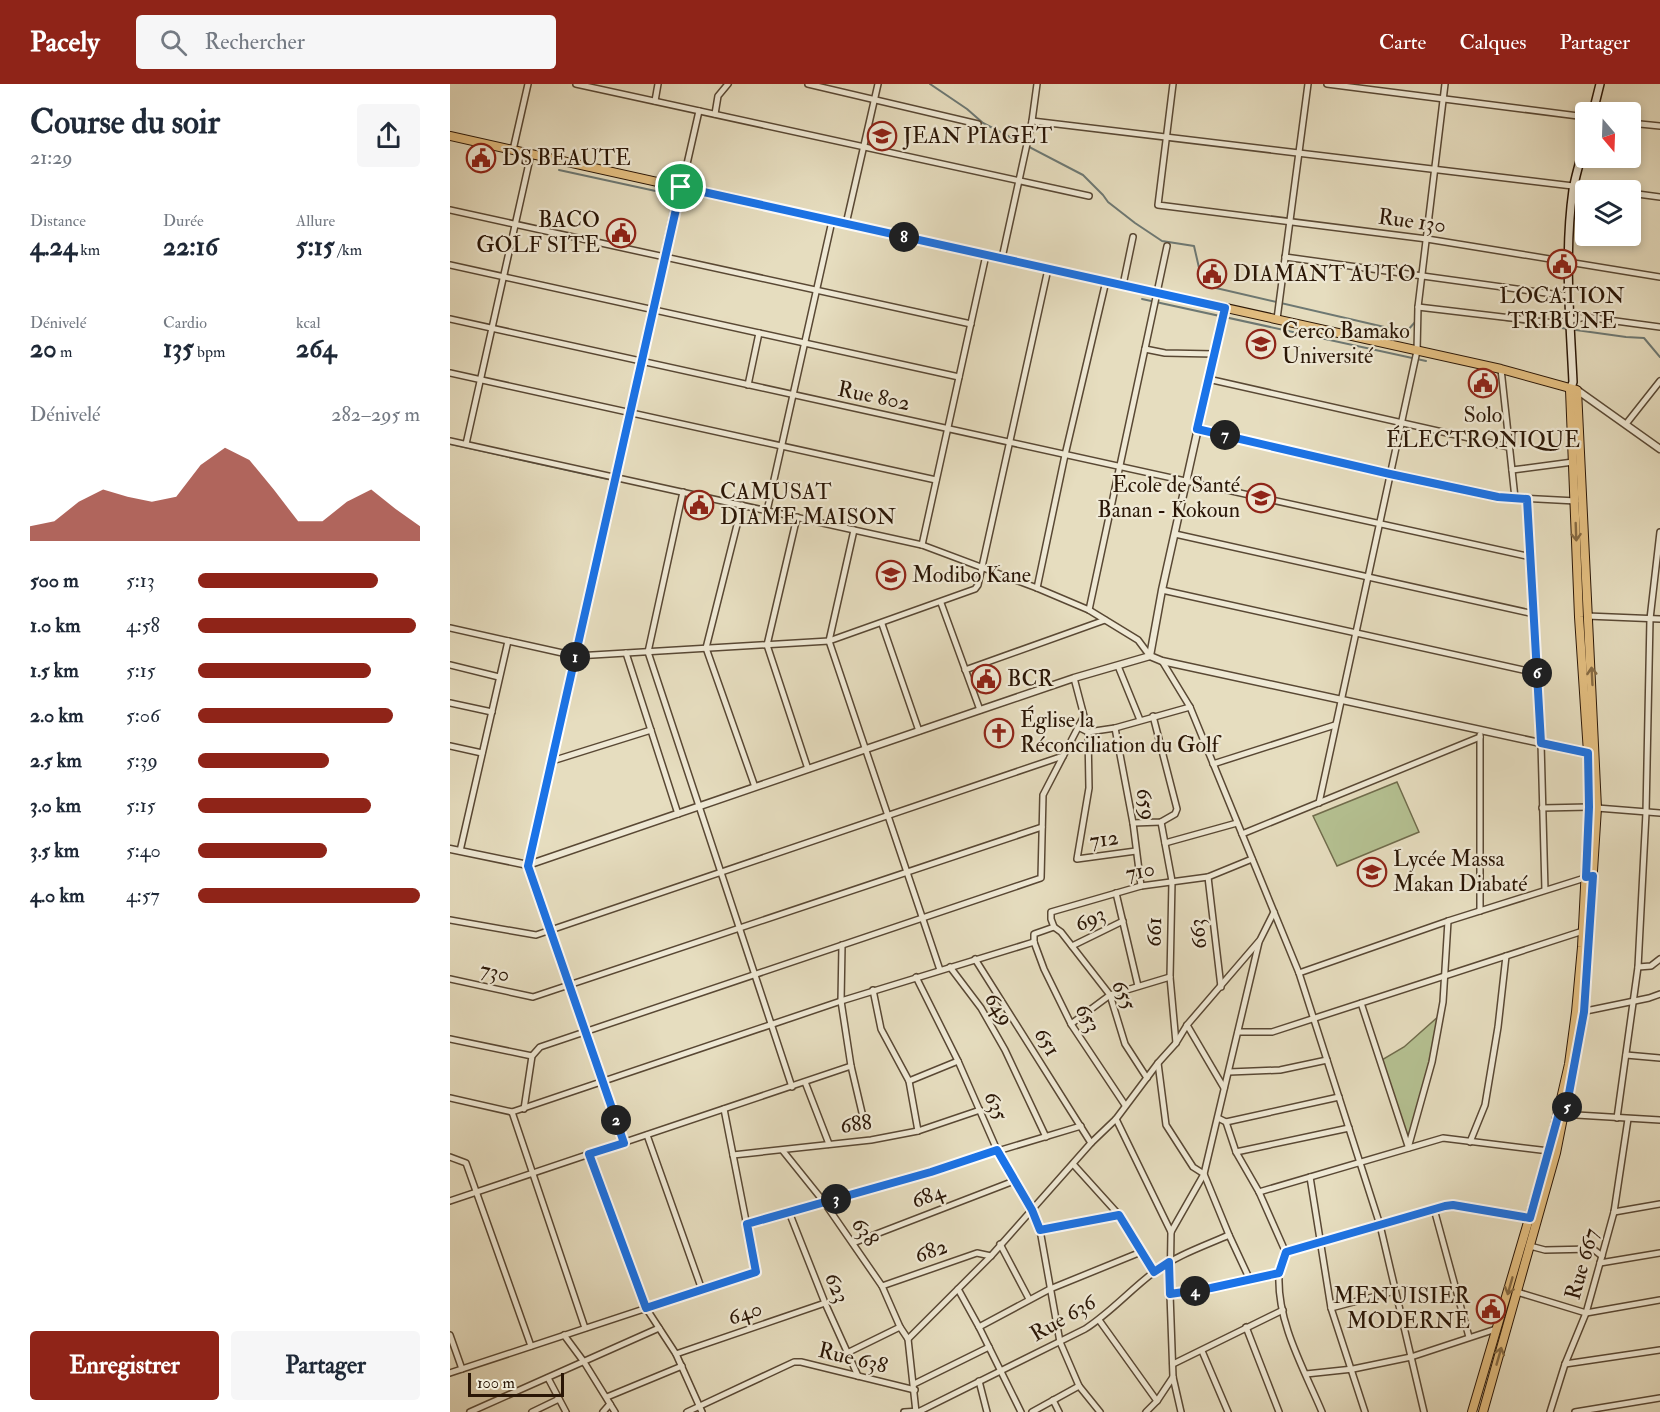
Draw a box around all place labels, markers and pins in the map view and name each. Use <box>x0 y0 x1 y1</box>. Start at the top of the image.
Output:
school or university icon: JEAN PIAGET <box>866 120 898 152</box>
place label: JEAN PIAGET <box>902 122 1053 150</box>
public building icon: DS BEAUTE <box>465 142 497 174</box>
place label: DS BEAUTE <box>502 144 631 172</box>
pin <box>655 161 706 212</box>
place label: BACO GOLF SITE <box>476 206 600 259</box>
public building icon: BACO GOLF SITE <box>605 217 637 249</box>
pin: 8 <box>889 222 919 252</box>
public building icon: LOCATION TRIBUNE <box>1546 248 1578 280</box>
public building icon: DIAMANT AUTO <box>1196 258 1228 290</box>
place label: DIAMANT AUTO <box>1233 260 1416 288</box>
place label: LOCATION TRIBUNE <box>1499 282 1625 335</box>
place label: Cerco Bamako Université <box>1282 317 1410 370</box>
school or university icon: Cerco Bamako Université <box>1245 328 1277 360</box>
public building icon: Solo ÉLECTRONIQUE <box>1467 367 1499 399</box>
place label: Solo ÉLECTRONIQUE <box>1386 401 1580 454</box>
pin: 7 <box>1210 420 1240 450</box>
place label: Ecole de Santé Banan - Kokoun <box>1097 471 1241 524</box>
place label: CAMUSAT DIAME MAISON <box>720 478 896 531</box>
school or university icon: Ecole de Santé Banan - Kokoun <box>1245 482 1277 514</box>
public building icon: CAMUSAT DIAME MAISON <box>683 489 715 521</box>
school or university icon: Modibo Kane <box>875 559 907 591</box>
place label: Modibo Kane <box>912 561 1031 589</box>
pin: 1 <box>560 642 590 672</box>
pin: 6 <box>1522 658 1552 688</box>
public building icon: BCR <box>970 663 1002 695</box>
place label: BCR <box>1007 665 1055 693</box>
place label: Église la Réconciliation du Golf <box>1020 705 1222 759</box>
church icon: Église la Réconciliation du Golf <box>983 717 1015 749</box>
place label: Lycée Massa Makan Diabaté <box>1393 845 1528 898</box>
school or university icon: Lycée Massa Makan Diabaté <box>1356 856 1388 888</box>
pin: 5 <box>1552 1092 1582 1122</box>
pin: 2 <box>601 1105 631 1135</box>
pin: 3 <box>821 1184 851 1214</box>
pin: 4 <box>1180 1276 1210 1306</box>
place label: MENUISIER MODERNE <box>1333 1282 1471 1335</box>
public building icon: MENUISIER MODERNE <box>1475 1293 1507 1325</box>

